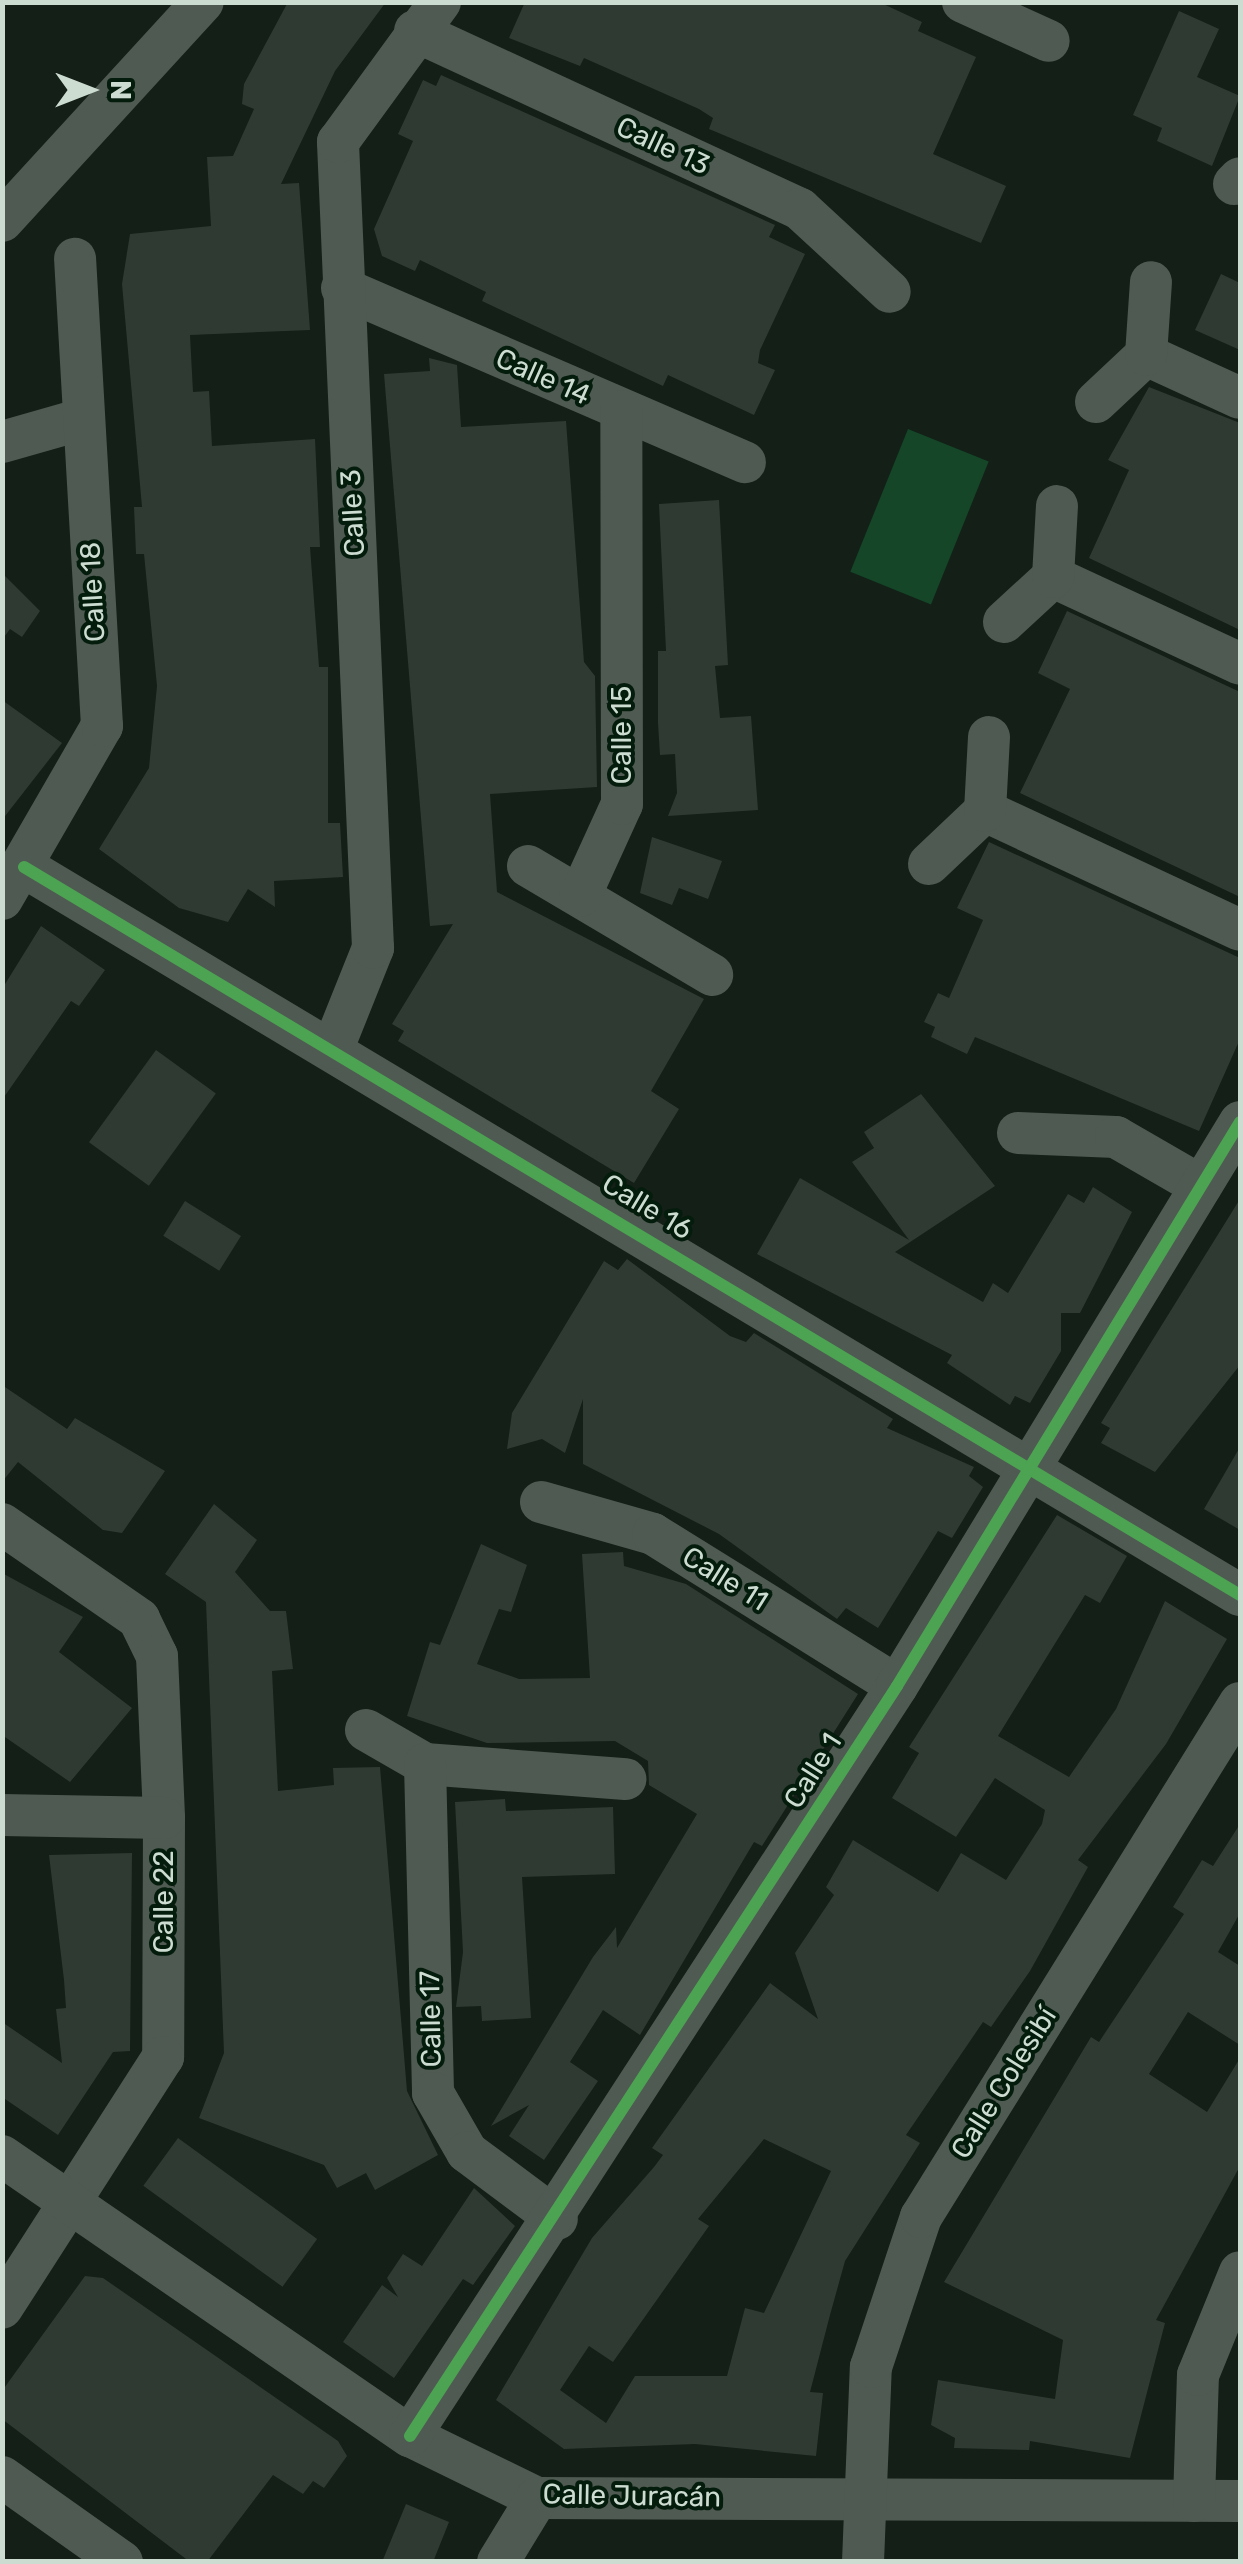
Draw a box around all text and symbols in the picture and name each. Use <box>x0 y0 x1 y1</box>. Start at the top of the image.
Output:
north arrow <box>40 40 140 140</box>
text: N <box>104 80 137 100</box>
street label: Calle 13 <box>611 110 715 182</box>
street label: Calle 14 <box>491 341 595 413</box>
street label: Calle 3 <box>334 469 372 557</box>
street label: Calle 18 <box>74 541 112 643</box>
street label: Calle 15 <box>605 686 639 784</box>
street label: Calle 16 <box>596 1167 698 1247</box>
street label: Calle 11 <box>676 1540 774 1618</box>
street label: Calle 1 <box>777 1727 849 1815</box>
street label: Calle 22 <box>147 1850 181 1954</box>
street label: Calle 17 <box>413 1970 449 2068</box>
street label: Calle Colesibí <box>944 2001 1064 2165</box>
street label: Calle Juracán <box>542 2478 722 2514</box>

